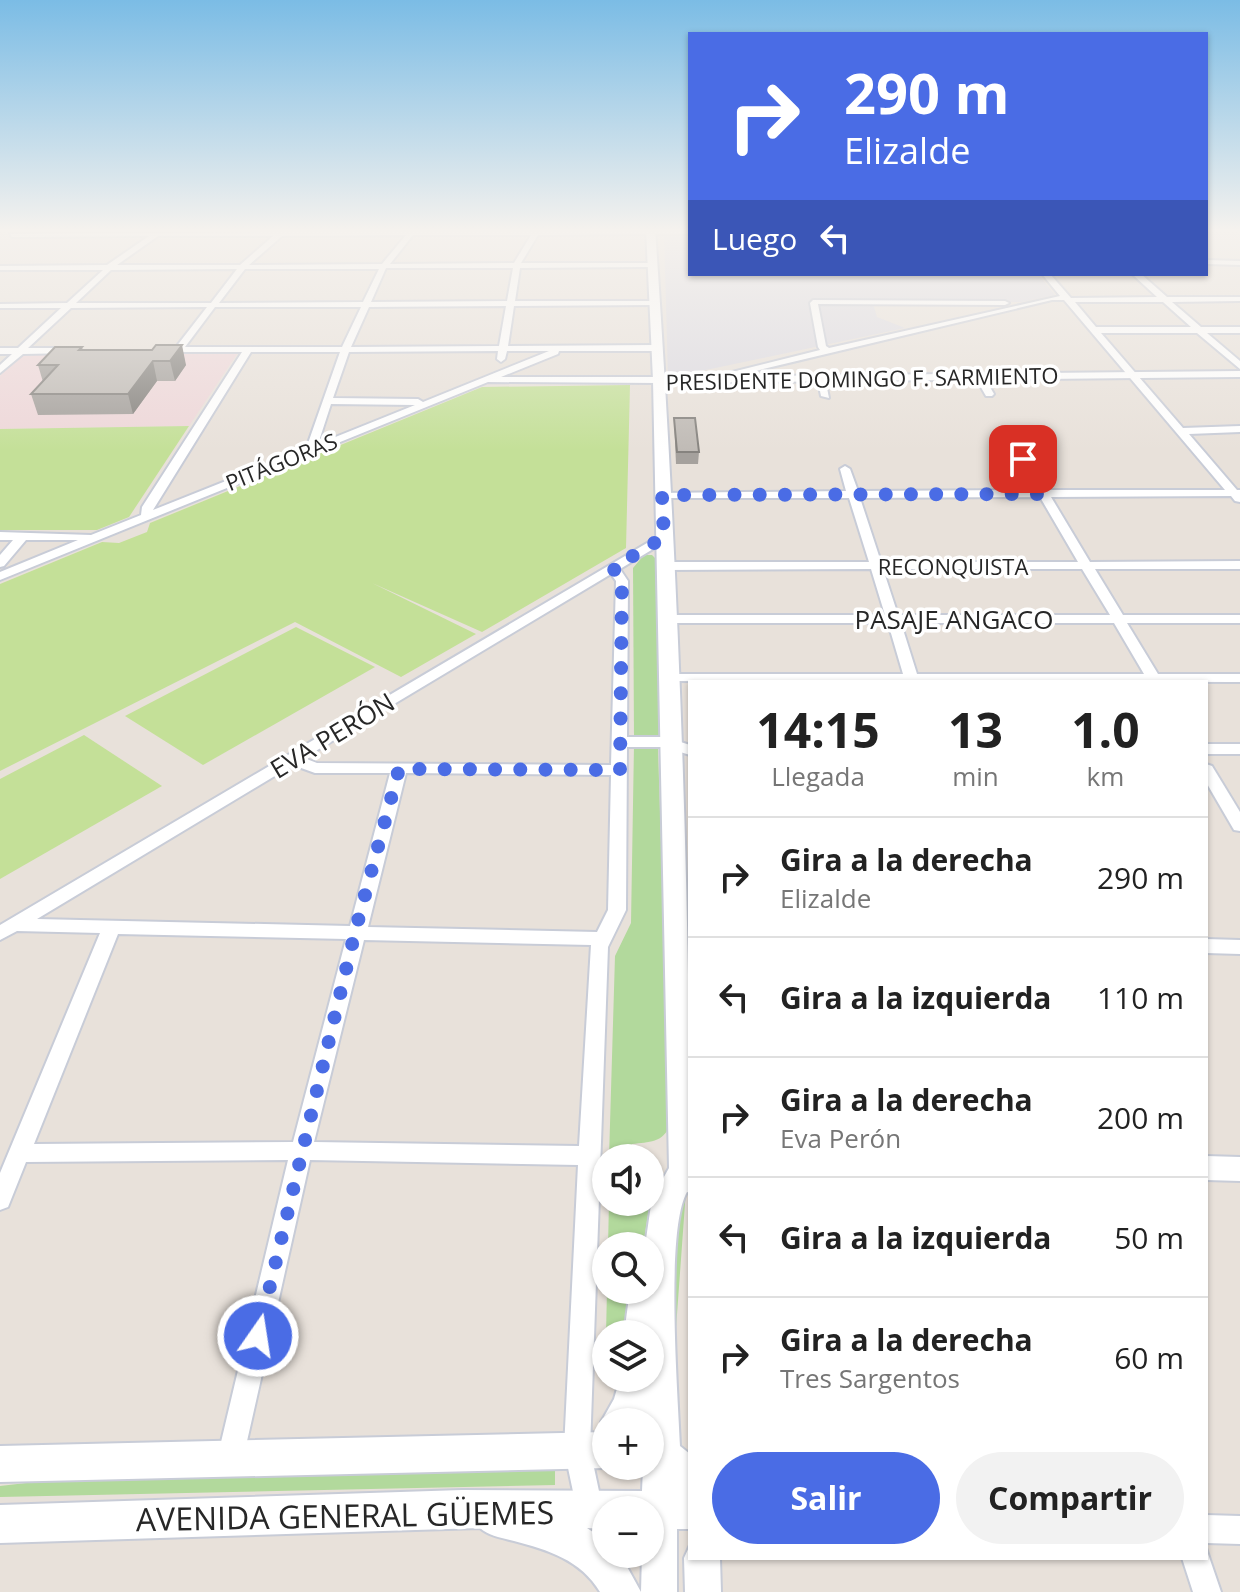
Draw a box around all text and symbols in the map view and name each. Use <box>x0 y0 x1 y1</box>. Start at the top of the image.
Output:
text: 290 m <box>844 54 1010 130</box>
icon: right <box>712 64 816 168</box>
text: Elizalde <box>844 126 970 175</box>
icon: left <box>813 216 857 260</box>
text: Luego <box>712 218 797 259</box>
street label: PRESIDENTE DOMINGO F. SARMIENTO <box>665 360 1059 396</box>
street label: PITÁGORAS <box>221 425 341 497</box>
pin <box>989 425 1057 493</box>
icon: arrive <box>1001 437 1045 481</box>
street label: RECONQUISTA <box>878 551 1028 581</box>
street label: PASAJE ANGACO <box>855 601 1053 637</box>
street label: EVA PERÓN <box>263 684 401 786</box>
text: 14:15 <box>756 697 880 762</box>
text: 13 <box>948 697 1003 762</box>
text: 1.0 <box>1071 697 1140 762</box>
text: Llegada <box>771 758 865 794</box>
text: min <box>952 758 999 794</box>
text: km <box>1087 758 1124 794</box>
text: Gira a la derecha <box>780 839 1033 880</box>
icon: right <box>712 855 756 899</box>
text: 290 m <box>1097 857 1184 898</box>
text: Elizalde <box>780 880 871 916</box>
icon: left <box>712 975 756 1019</box>
text: Gira a la izquierda <box>780 977 1052 1018</box>
text: 110 m <box>1097 977 1184 1018</box>
text: Gira a la derecha <box>780 1079 1033 1120</box>
icon: right <box>712 1095 756 1139</box>
text: 200 m <box>1097 1097 1184 1138</box>
text: Eva Perón <box>780 1120 901 1156</box>
map controls <box>592 1144 664 1568</box>
button: sound <box>592 1144 664 1216</box>
icon: left <box>712 1215 756 1259</box>
text: Gira a la izquierda <box>780 1217 1052 1258</box>
text: 50 m <box>1114 1217 1184 1258</box>
button: search <box>592 1232 664 1304</box>
position arrow <box>216 1294 300 1378</box>
text: Gira a la derecha <box>780 1319 1033 1360</box>
button: layers <box>592 1320 664 1392</box>
icon: right <box>712 1335 756 1379</box>
text: 60 m <box>1114 1337 1184 1378</box>
text: Tres Sargentos <box>780 1360 960 1396</box>
button: + <box>592 1408 664 1480</box>
button: Salir <box>712 1452 940 1544</box>
button: Compartir <box>956 1452 1184 1544</box>
street label: AVENIDA GENERAL GÜEMES <box>136 1490 554 1540</box>
button: − <box>592 1496 664 1568</box>

